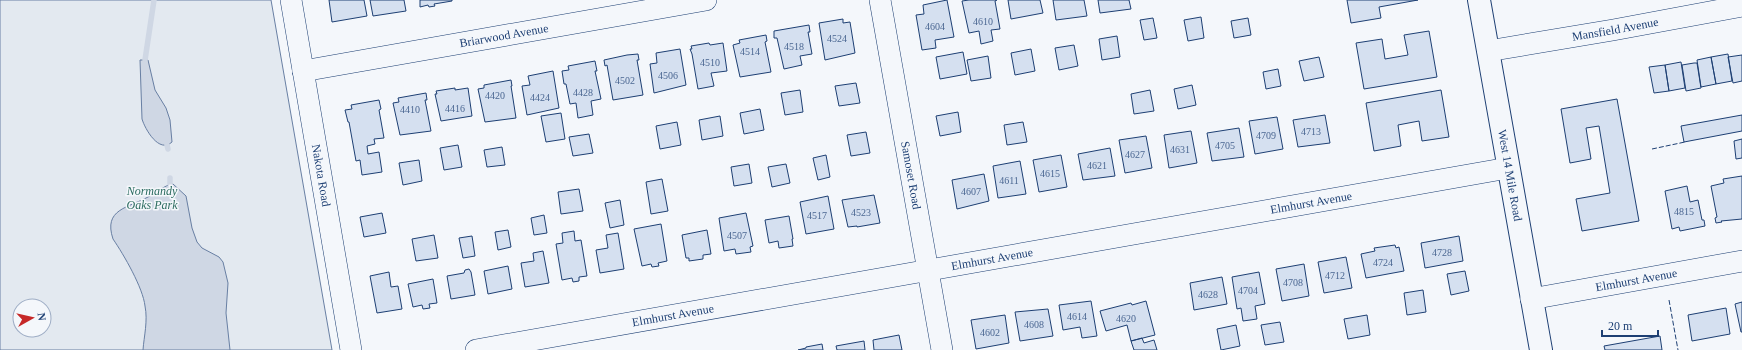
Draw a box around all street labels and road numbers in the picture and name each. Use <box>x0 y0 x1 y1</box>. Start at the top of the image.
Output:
street label: Mansfield Avenue <box>1571 15 1659 44</box>
street label: Briarwood Avenue <box>458 21 550 50</box>
street label: West 14 Mile Road <box>1495 128 1525 222</box>
street label: Samoset Road <box>898 140 924 210</box>
street label: Nakota Road <box>309 143 333 208</box>
street label: Elmhurst Avenue <box>1269 189 1353 217</box>
street label: Elmhurst Avenue <box>950 245 1034 273</box>
street label: Elmhurst Avenue <box>1594 266 1678 294</box>
street label: Elmhurst Avenue <box>631 301 715 329</box>

